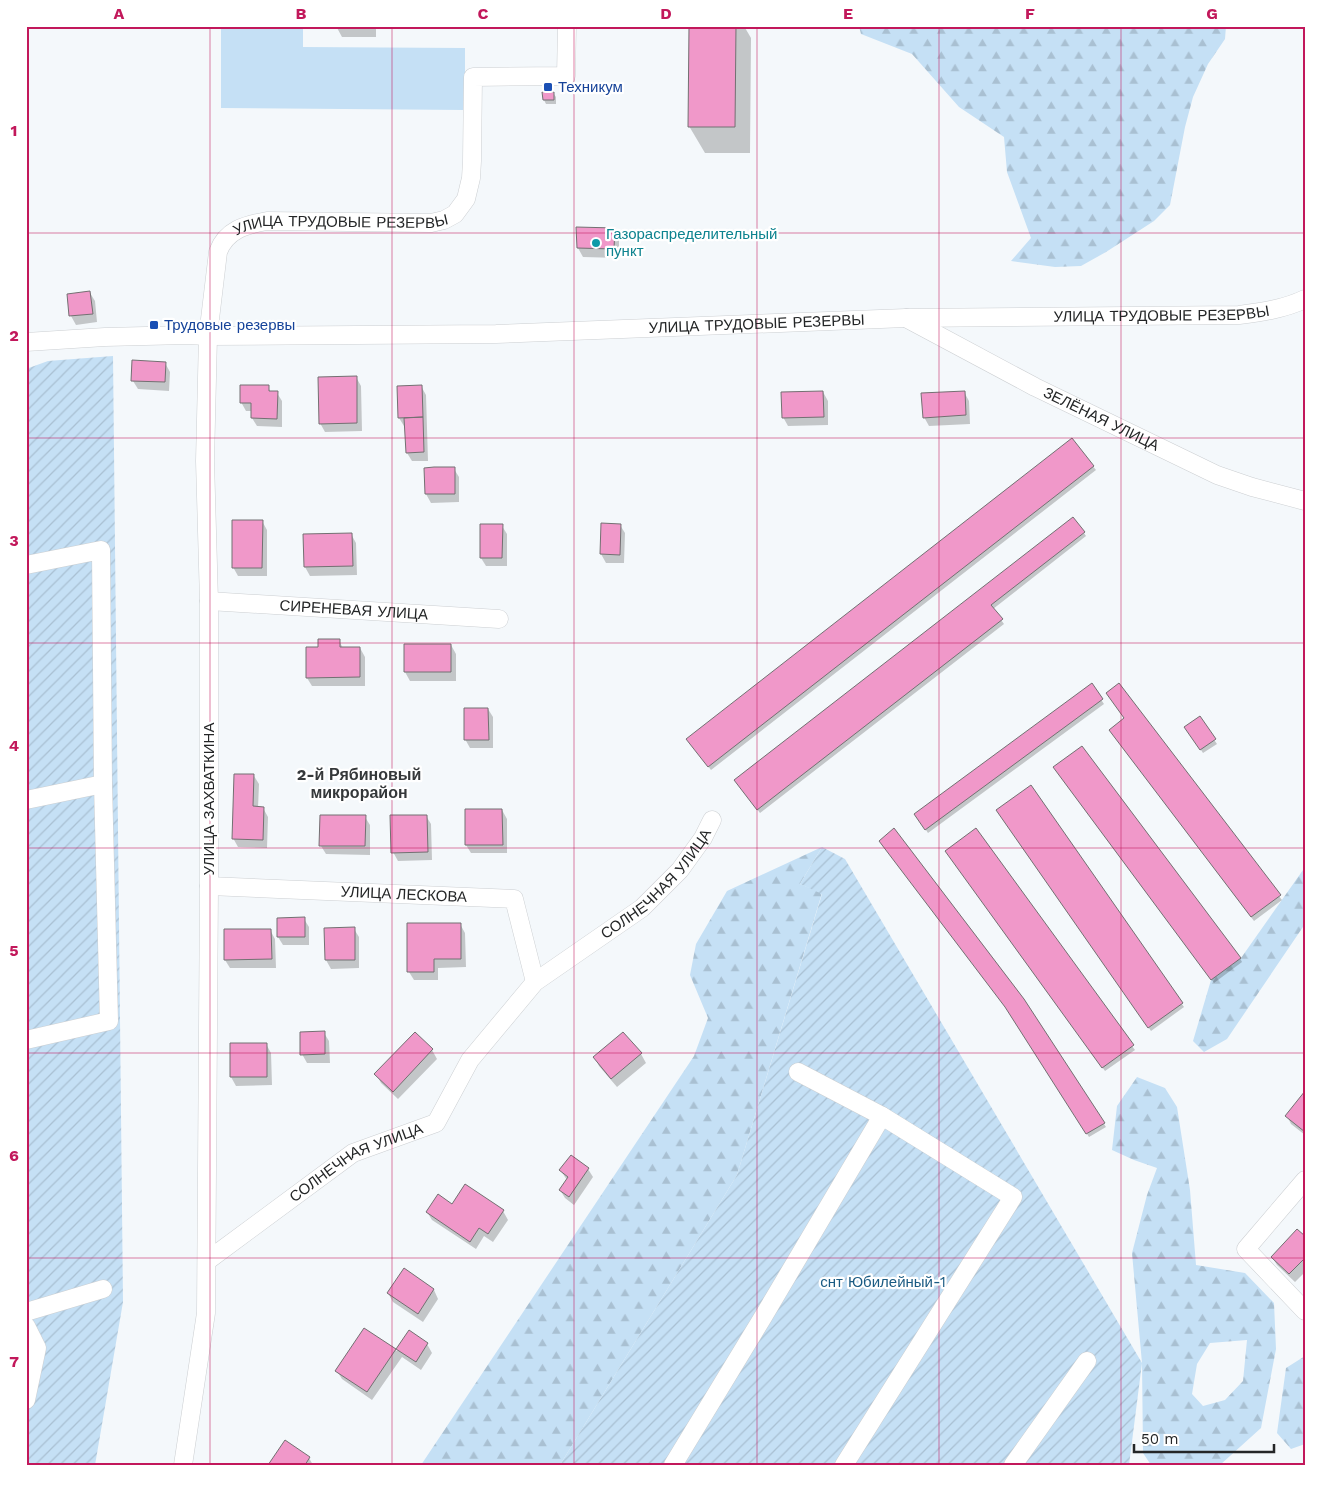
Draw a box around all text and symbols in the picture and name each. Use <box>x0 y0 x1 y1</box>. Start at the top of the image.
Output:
text: A <box>114 4 125 23</box>
text: B <box>296 4 307 23</box>
text: C <box>478 4 489 23</box>
text: D <box>660 4 672 23</box>
text: E <box>843 4 853 23</box>
text: F <box>1025 4 1035 23</box>
text: G <box>1206 4 1218 23</box>
place label: Техникум <box>558 78 623 96</box>
marker: Техникум <box>542 81 554 93</box>
text: 1 <box>11 121 17 140</box>
street label: УЛИЦА ТРУДОВЫЕ РЕЗЕРВЫ <box>230 210 450 239</box>
place label: Газораспределительный пункт <box>606 225 777 260</box>
marker: Газораспределительный пункт <box>590 237 602 249</box>
street label: УЛИЦА ТРУДОВЫЕ РЕЗЕРВЫ <box>1053 302 1271 326</box>
street label: УЛИЦА ТРУДОВЫЕ РЕЗЕРВЫ <box>648 311 865 337</box>
place label: Трудовые резервы <box>164 316 295 334</box>
marker: Трудовые резервы <box>148 319 160 331</box>
text: 2 <box>9 326 19 345</box>
street label: ЗЕЛЁНАЯ УЛИЦА <box>1040 383 1162 455</box>
text: 3 <box>9 531 19 550</box>
street label: СИРЕНЕВАЯ УЛИЦА <box>279 596 429 624</box>
street label: УЛИЦА ЗАХВАТКИНА <box>200 723 218 875</box>
text: 4 <box>9 736 19 755</box>
district label: 2-й Рябиновый микрорайон <box>297 765 421 802</box>
street label: СОЛНЕЧНАЯ УЛИЦА <box>597 826 715 943</box>
street label: УЛИЦА ЛЕСКОВА <box>340 883 467 906</box>
text: 5 <box>9 941 19 960</box>
street label: СОЛНЕЧНАЯ УЛИЦА <box>286 1120 425 1206</box>
text: 6 <box>9 1146 19 1165</box>
park label: снт Юбилейный-1 <box>820 1273 946 1291</box>
text: 7 <box>9 1352 19 1371</box>
scale bar <box>1134 1421 1274 1453</box>
text: 50 m <box>1141 1430 1178 1448</box>

